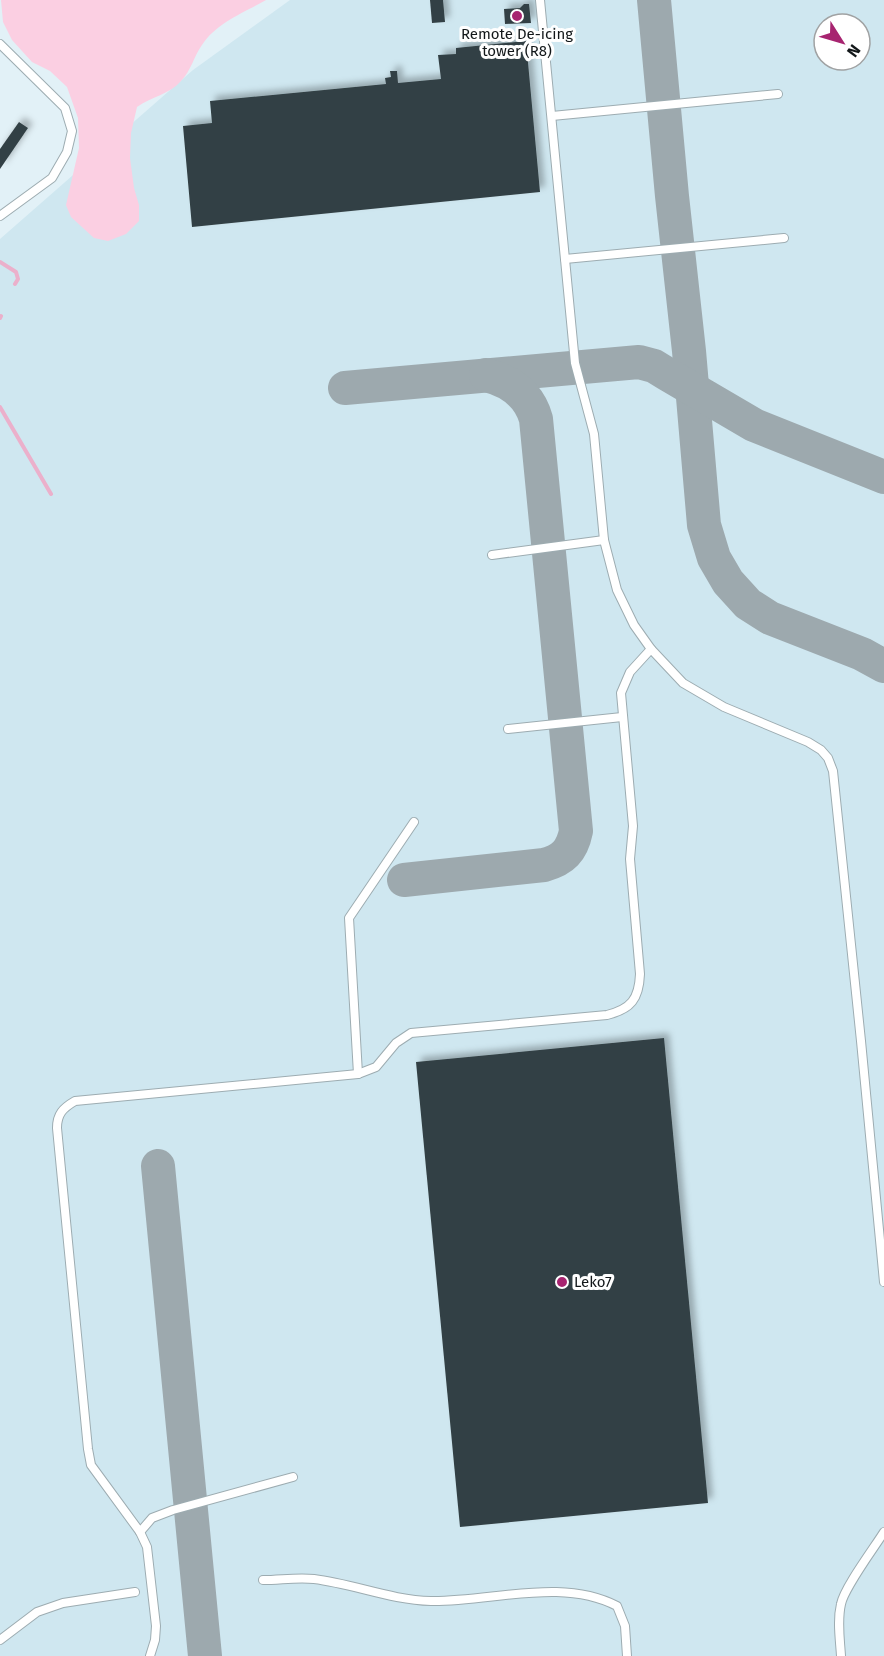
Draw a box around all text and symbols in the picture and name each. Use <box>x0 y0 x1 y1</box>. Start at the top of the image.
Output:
marker: Remote De-icing tower (R8) <box>510 9 524 23</box>
north arrow <box>812 12 872 72</box>
place label: Remote De-icing tower (R8) <box>461 25 573 60</box>
text: N <box>843 41 864 61</box>
place label: Leko7 <box>574 1273 612 1291</box>
marker: Leko7 <box>555 1275 569 1289</box>

